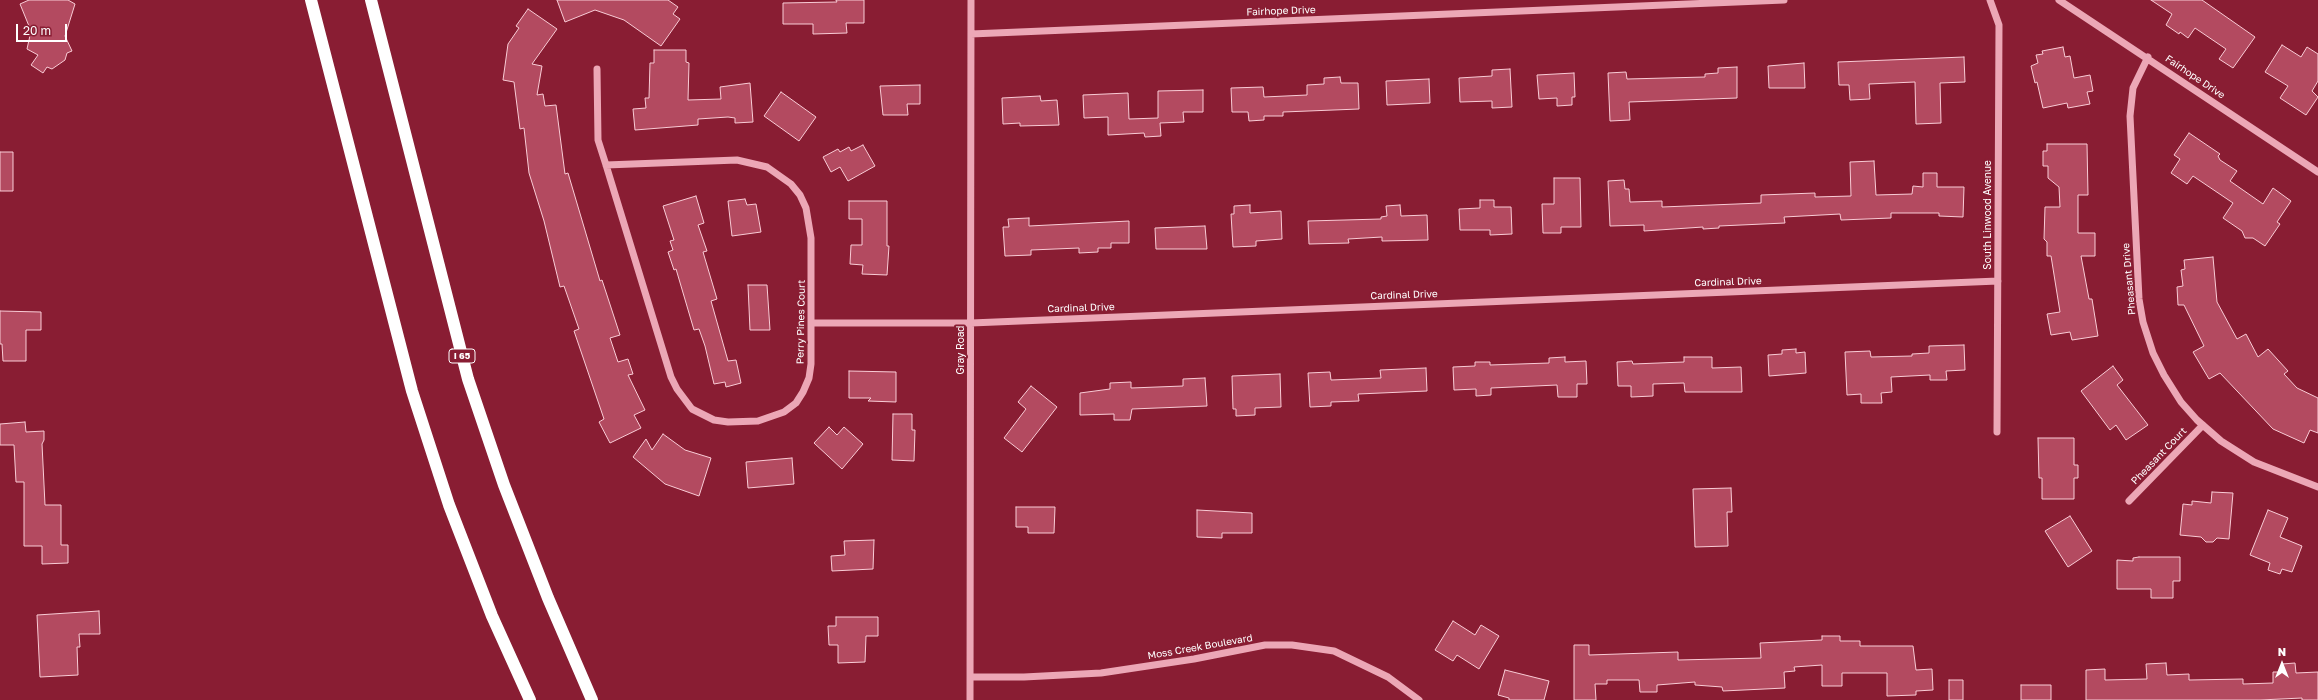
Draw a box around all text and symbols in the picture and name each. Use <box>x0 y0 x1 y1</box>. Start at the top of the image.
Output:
street label: Fairhope Drive <box>1246 4 1316 18</box>
scale bar <box>18 16 69 42</box>
text: 20 m <box>23 23 51 38</box>
street label: Fairhope Drive <box>2163 53 2227 101</box>
street label: South Linwood Avenue <box>1982 160 1994 270</box>
street label: Pheasant Drive <box>2120 242 2138 316</box>
street label: Cardinal Drive <box>1694 275 1762 289</box>
street label: Perry Pines Court <box>794 280 808 364</box>
street label: Cardinal Drive <box>1370 288 1438 302</box>
street label: Cardinal Drive <box>1047 301 1115 315</box>
street label: Gray Road <box>955 326 967 374</box>
road number: I 65 <box>449 349 475 363</box>
street label: Pheasant Court <box>2129 425 2189 487</box>
street label: Moss Creek Boulevard <box>1147 632 1253 662</box>
north arrow <box>2262 644 2302 684</box>
text: N <box>2278 645 2286 658</box>

